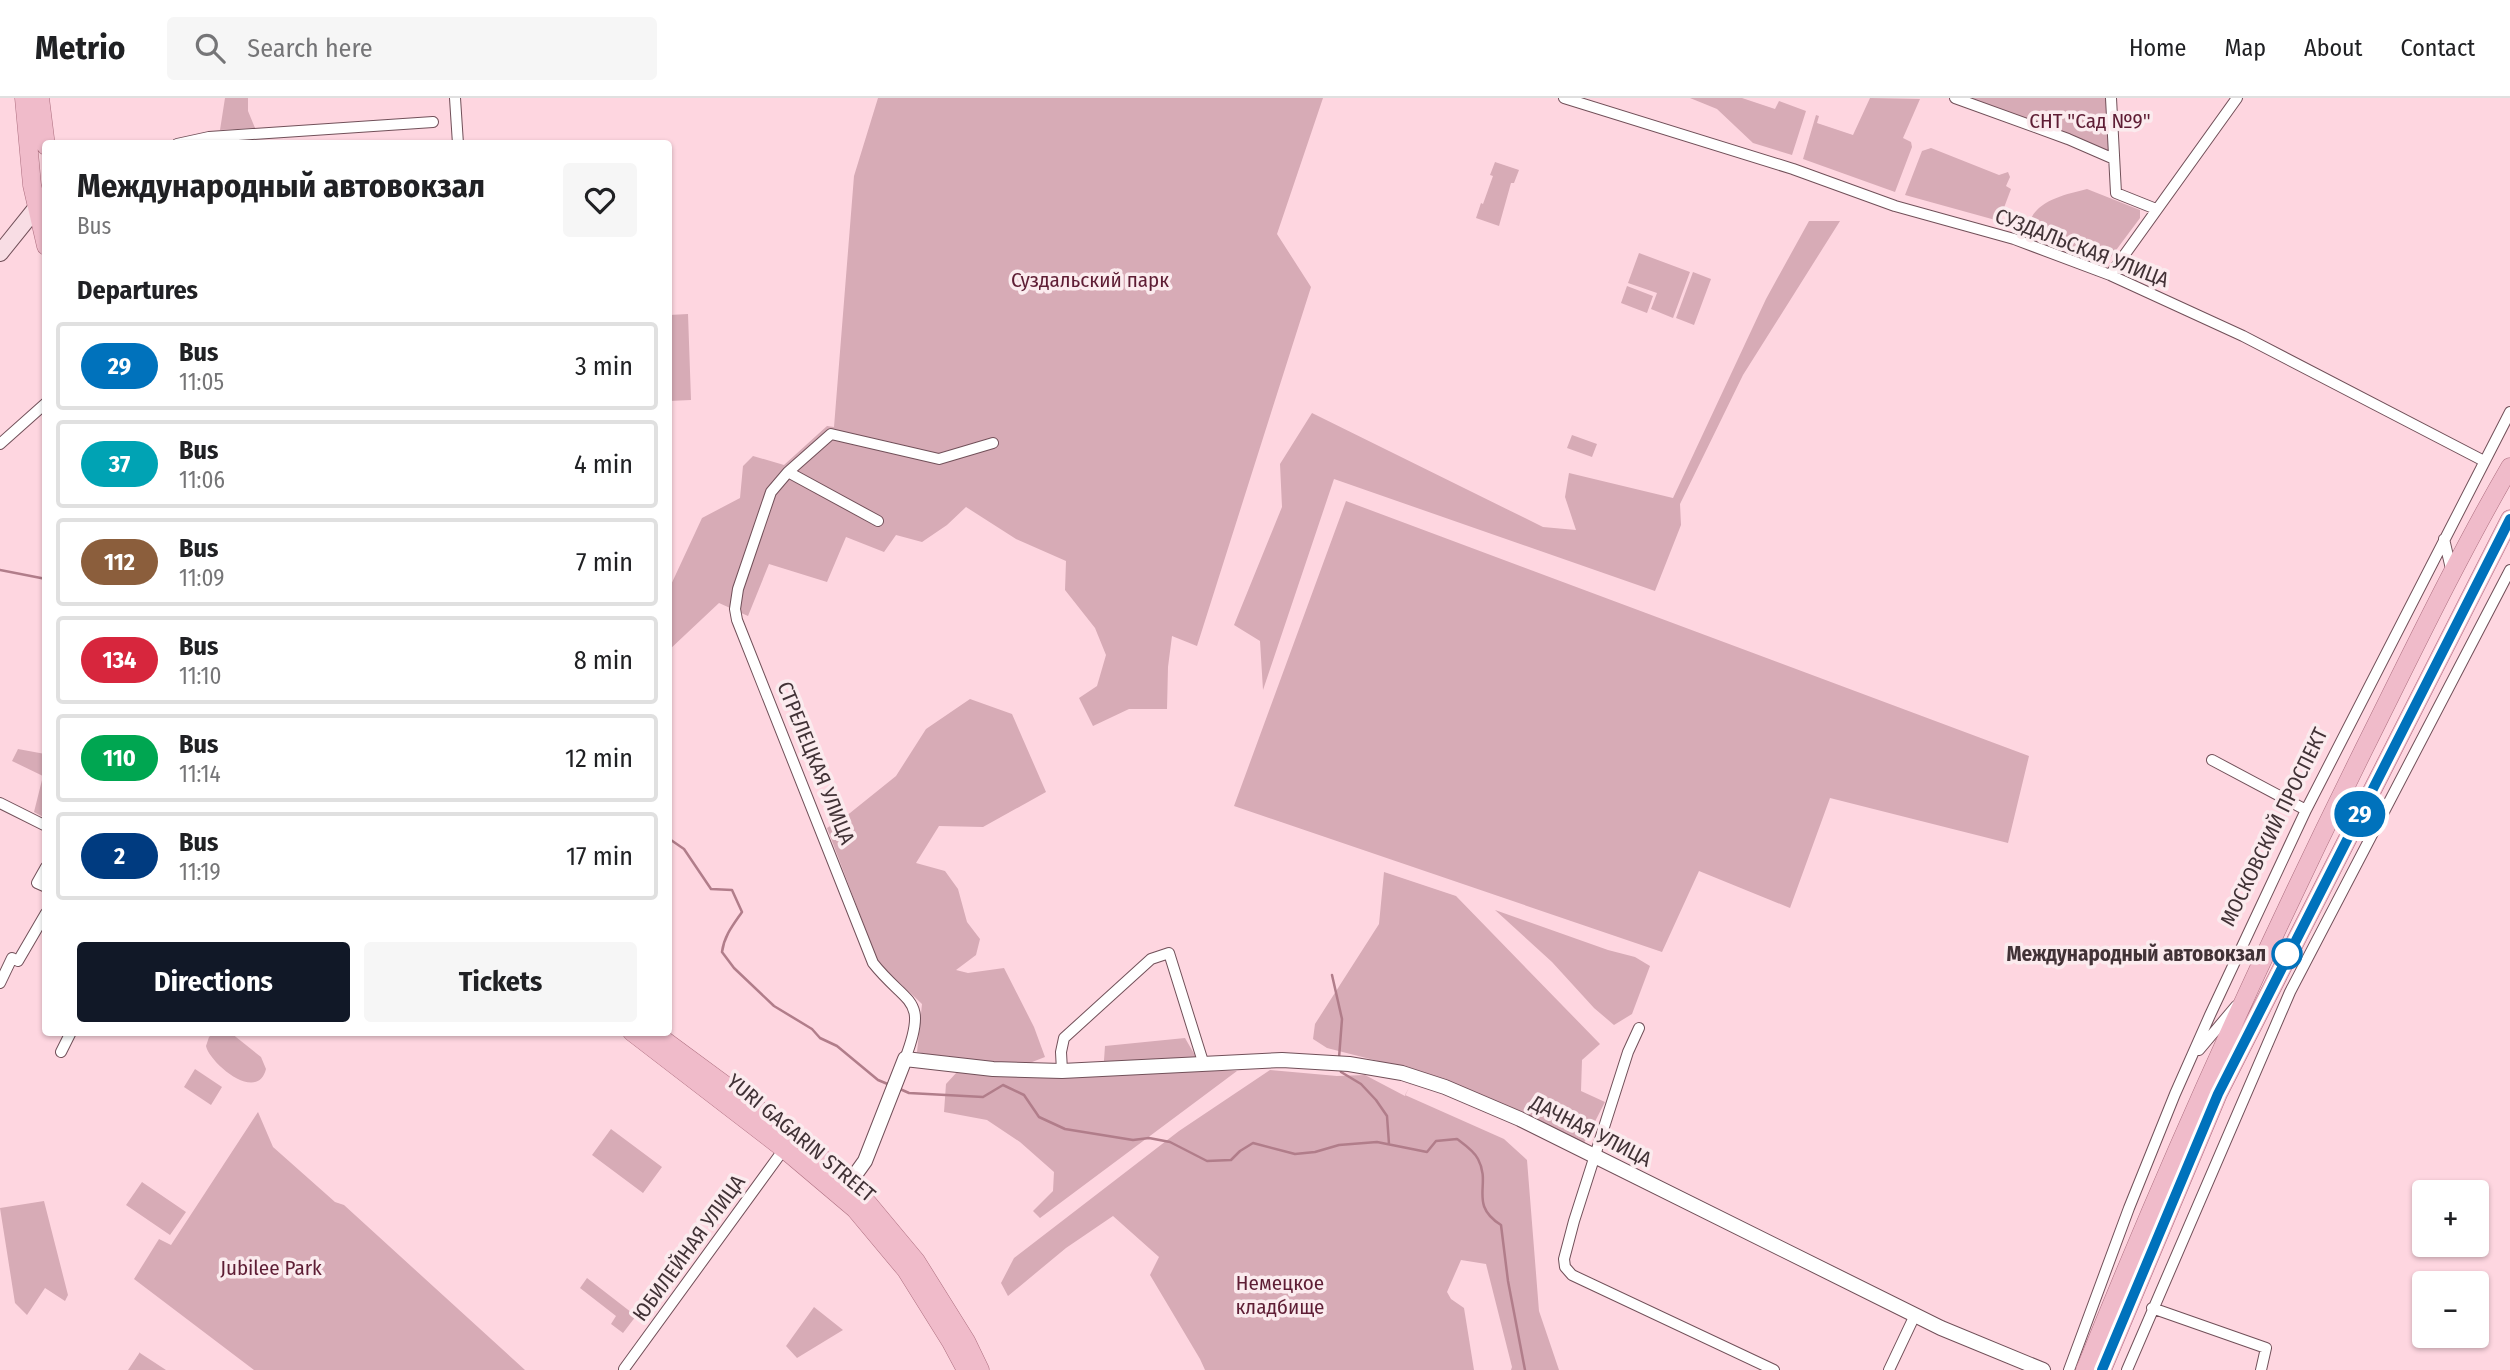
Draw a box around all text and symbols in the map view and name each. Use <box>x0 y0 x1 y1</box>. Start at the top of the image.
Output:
search box <box>167 17 657 80</box>
text: Metrio <box>35 28 125 68</box>
icon: search <box>191 29 229 67</box>
text: Search here <box>247 33 373 64</box>
text: Home <box>2129 34 2186 62</box>
text: Map <box>2224 34 2266 62</box>
text: About <box>2304 34 2362 62</box>
text: Contact <box>2400 34 2475 62</box>
park label: СНТ "Сад №9" <box>2029 108 2151 134</box>
button: heart <box>563 163 637 237</box>
text: Международный автовокзал <box>77 166 485 206</box>
street label: СУЗДАЛЬСКАЯ УЛИЦА <box>1991 203 2173 293</box>
text: Bus <box>77 212 111 240</box>
park label: Суздальский парк <box>1011 267 1169 293</box>
text: Departures <box>77 275 198 306</box>
text: Bus <box>179 337 218 368</box>
text: 3 min <box>575 351 633 382</box>
text: 29 <box>108 352 131 380</box>
text: 11:05 <box>179 368 224 396</box>
text: Bus <box>179 435 218 466</box>
text: 4 min <box>574 449 633 480</box>
text: 37 <box>109 450 130 478</box>
text: 11:06 <box>179 466 225 494</box>
text: Bus <box>179 533 218 564</box>
text: 7 min <box>576 547 633 578</box>
text: 112 <box>104 548 135 576</box>
text: 11:09 <box>179 564 224 592</box>
text: Bus <box>179 631 218 662</box>
text: 8 min <box>574 645 633 676</box>
text: 134 <box>103 646 136 674</box>
text: 11:10 <box>179 662 222 690</box>
street label: СТРЕЛЕЦКАЯ УЛИЦА <box>772 678 860 848</box>
street label: МОСКОВСКИЙ ПРОСПЕКТ <box>2215 723 2333 930</box>
text: Bus <box>179 729 218 760</box>
text: 12 min <box>565 743 633 774</box>
text: 110 <box>103 744 136 772</box>
text: 11:14 <box>179 760 221 788</box>
line badge: 29 <box>2328 791 2392 837</box>
text: 29 <box>2348 800 2372 828</box>
text: Bus <box>179 827 218 858</box>
text: 17 min <box>566 841 633 872</box>
text: 2 <box>114 842 125 870</box>
text: 11:19 <box>179 858 221 886</box>
marker: Международный автовокзал <box>2272 939 2302 969</box>
place label: Международный автовокзал <box>2006 941 2266 967</box>
button: Directions <box>77 942 350 1022</box>
button: Tickets <box>364 942 637 1022</box>
street label: YURI GAGARIN STREET <box>721 1068 881 1208</box>
street label: ДАЧНАЯ УЛИЦА <box>1525 1089 1656 1173</box>
street label: ЮБИЛЕЙНАЯ УЛИЦА <box>627 1170 751 1326</box>
map controls <box>2412 1180 2489 1348</box>
button: + <box>2412 1180 2489 1257</box>
park label: Jubilee Park <box>220 1255 322 1281</box>
park label: Немецкое кладбище <box>1236 1270 1324 1320</box>
button: − <box>2412 1271 2489 1348</box>

